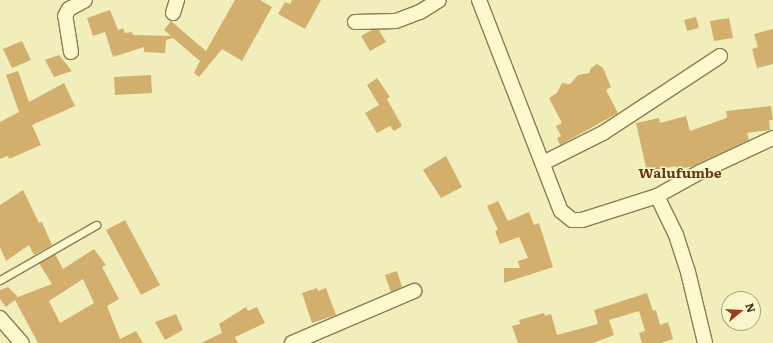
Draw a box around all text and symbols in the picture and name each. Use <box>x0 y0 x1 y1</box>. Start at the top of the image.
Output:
district label: Walufumbe <box>638 164 722 180</box>
north arrow <box>721 291 761 331</box>
text: N <box>742 301 760 314</box>

